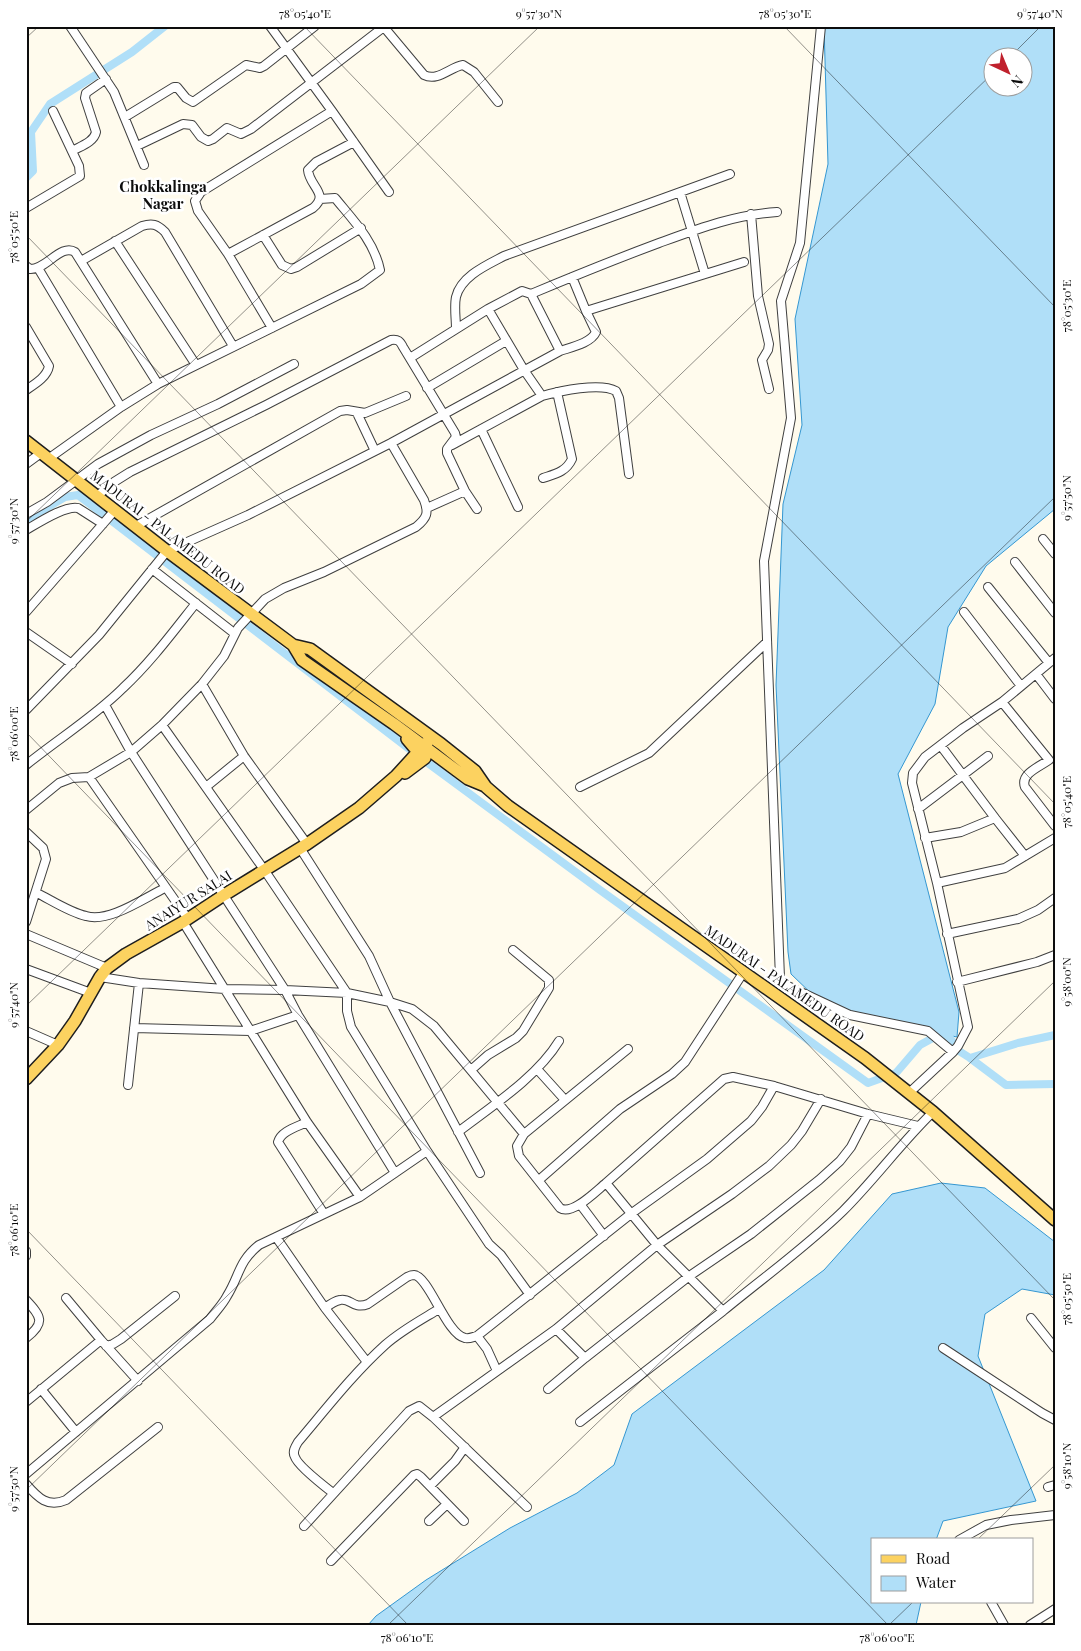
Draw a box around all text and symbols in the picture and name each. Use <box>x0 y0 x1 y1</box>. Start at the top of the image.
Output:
text: 78°05'40"E <box>279 5 331 21</box>
text: 9°57'30"N <box>516 5 563 21</box>
text: 78°05'30"E <box>759 5 811 21</box>
text: 9°57'40"N <box>1017 5 1063 21</box>
north arrow <box>984 48 1034 98</box>
text: N <box>1007 71 1028 92</box>
district label: Chokkalinga Nagar <box>119 176 207 213</box>
text: 78°05'50"E <box>5 211 21 263</box>
text: 78°05'30"E <box>1058 280 1074 332</box>
street label: MADURAI - PALAMEDU ROAD <box>87 466 249 598</box>
text: 9°57'50"N <box>1058 475 1074 521</box>
text: 9°57'30"N <box>5 497 21 544</box>
text: 78°06'00"E <box>5 706 21 762</box>
text: 78°05'40"E <box>1058 776 1074 828</box>
street label: ANAIYUR SALAI <box>140 865 235 935</box>
street label: MADURAI - PALAMEDU ROAD <box>701 920 869 1046</box>
text: 9°58'00"N <box>1058 957 1074 1007</box>
text: 9°57'40"N <box>5 982 21 1028</box>
text: 78°06'10"E <box>5 1204 21 1256</box>
text: 78°05'50"E <box>1058 1273 1074 1325</box>
text: 9°58'10"N <box>1058 1442 1074 1489</box>
text: 9°57'50"N <box>5 1466 21 1512</box>
legend <box>871 1538 1034 1604</box>
text: Road <box>916 1548 950 1568</box>
text: Water <box>915 1572 956 1592</box>
text: 78°06'10"E <box>381 1629 433 1645</box>
text: 78°06'00"E <box>859 1629 915 1645</box>

